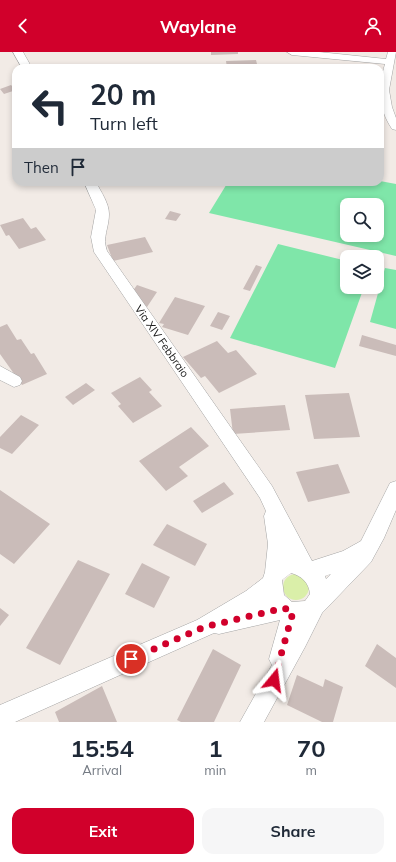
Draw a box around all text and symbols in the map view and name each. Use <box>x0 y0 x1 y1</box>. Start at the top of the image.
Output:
icon: back <box>12 15 34 37</box>
text: Waylane <box>160 15 236 38</box>
icon: person <box>362 15 384 37</box>
text: 20 m <box>90 77 156 112</box>
icon: left <box>24 80 76 132</box>
text: Turn left <box>90 112 158 135</box>
icon: arrive <box>67 156 89 178</box>
text: Then <box>24 158 59 177</box>
map controls <box>340 198 384 294</box>
button: search <box>340 198 384 242</box>
button: layers <box>340 250 384 294</box>
street label: Via XIV Febbraio <box>132 302 192 380</box>
pin <box>114 642 148 676</box>
icon: arrive <box>120 648 142 670</box>
position arrow <box>253 659 295 701</box>
text: 15:54 <box>70 733 134 763</box>
text: 1 <box>208 733 223 763</box>
text: 70 <box>297 733 326 763</box>
text: Arrival <box>82 762 122 778</box>
text: min <box>204 762 226 778</box>
text: m <box>305 762 317 778</box>
button: Exit <box>12 808 194 854</box>
button: Share <box>202 808 384 854</box>

